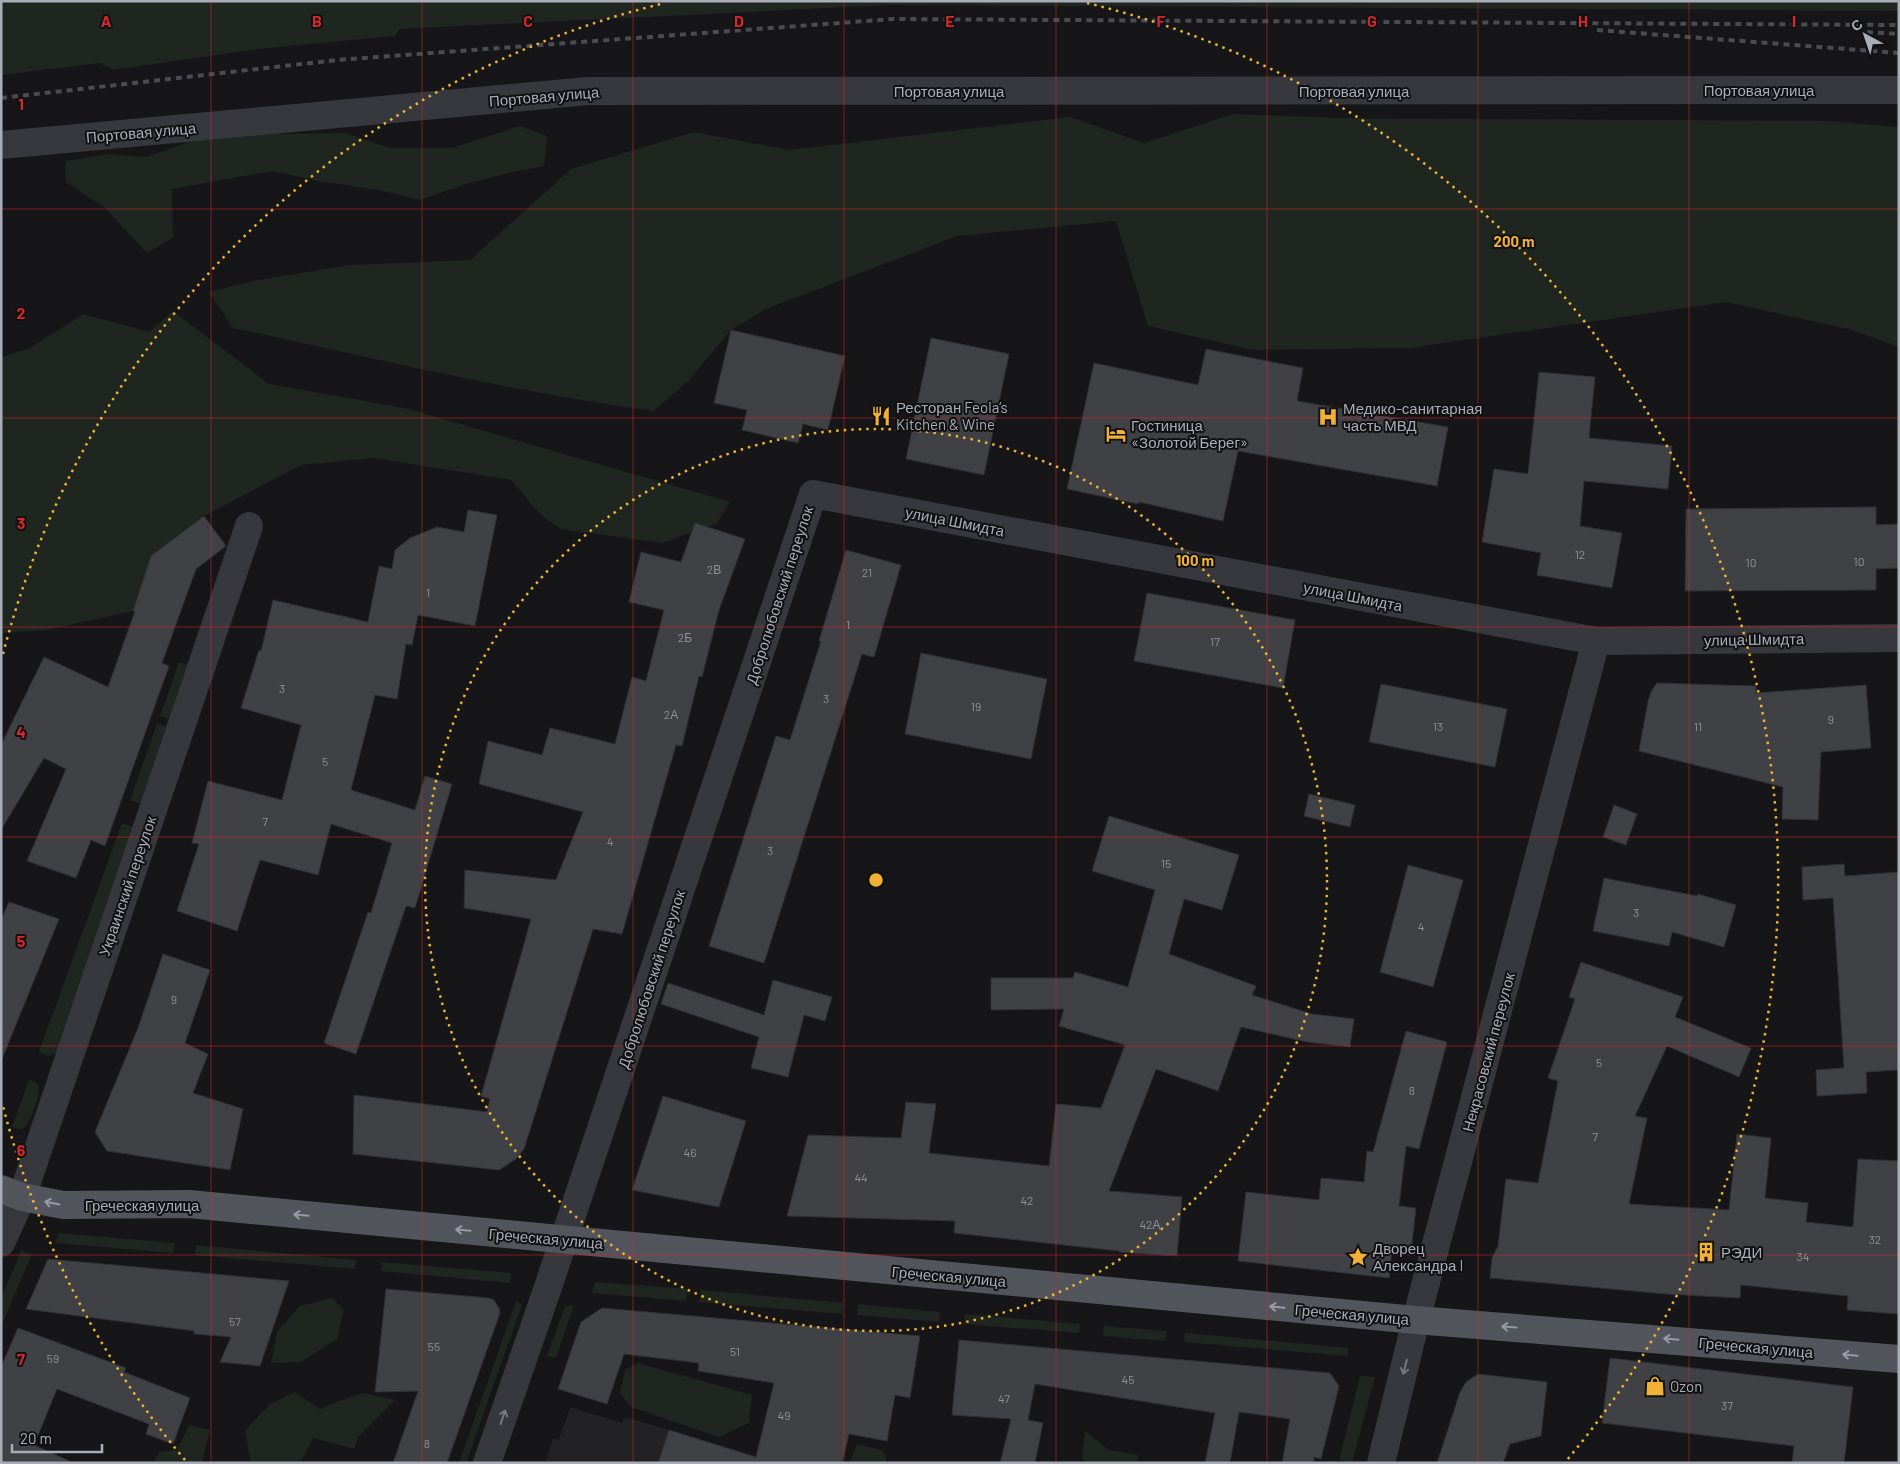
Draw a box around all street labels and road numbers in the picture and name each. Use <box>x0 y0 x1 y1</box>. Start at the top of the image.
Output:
street label: Портовая улица <box>1704 81 1815 99</box>
street label: Портовая улица <box>488 82 601 110</box>
street label: Портовая улица <box>894 82 1005 100</box>
street label: Портовая улица <box>1299 82 1410 100</box>
street label: Портовая улица <box>85 118 198 146</box>
street label: Добролюбовский переулок <box>742 503 816 686</box>
street label: улица Шмидта <box>904 503 1007 540</box>
street label: улица Шмидта <box>1302 578 1405 615</box>
street label: улица Шмидта <box>1704 629 1805 649</box>
street label: Украинский переулок <box>95 813 160 958</box>
street label: Добролюбовский переулок <box>614 887 688 1070</box>
street label: Некрасовский переулок <box>1458 970 1518 1134</box>
street label: Греческая улица <box>85 1196 200 1214</box>
street label: Греческая улица <box>488 1224 605 1252</box>
street label: Греческая улица <box>891 1262 1008 1290</box>
street label: Греческая улица <box>1294 1300 1411 1328</box>
street label: Греческая улица <box>1698 1333 1815 1361</box>

